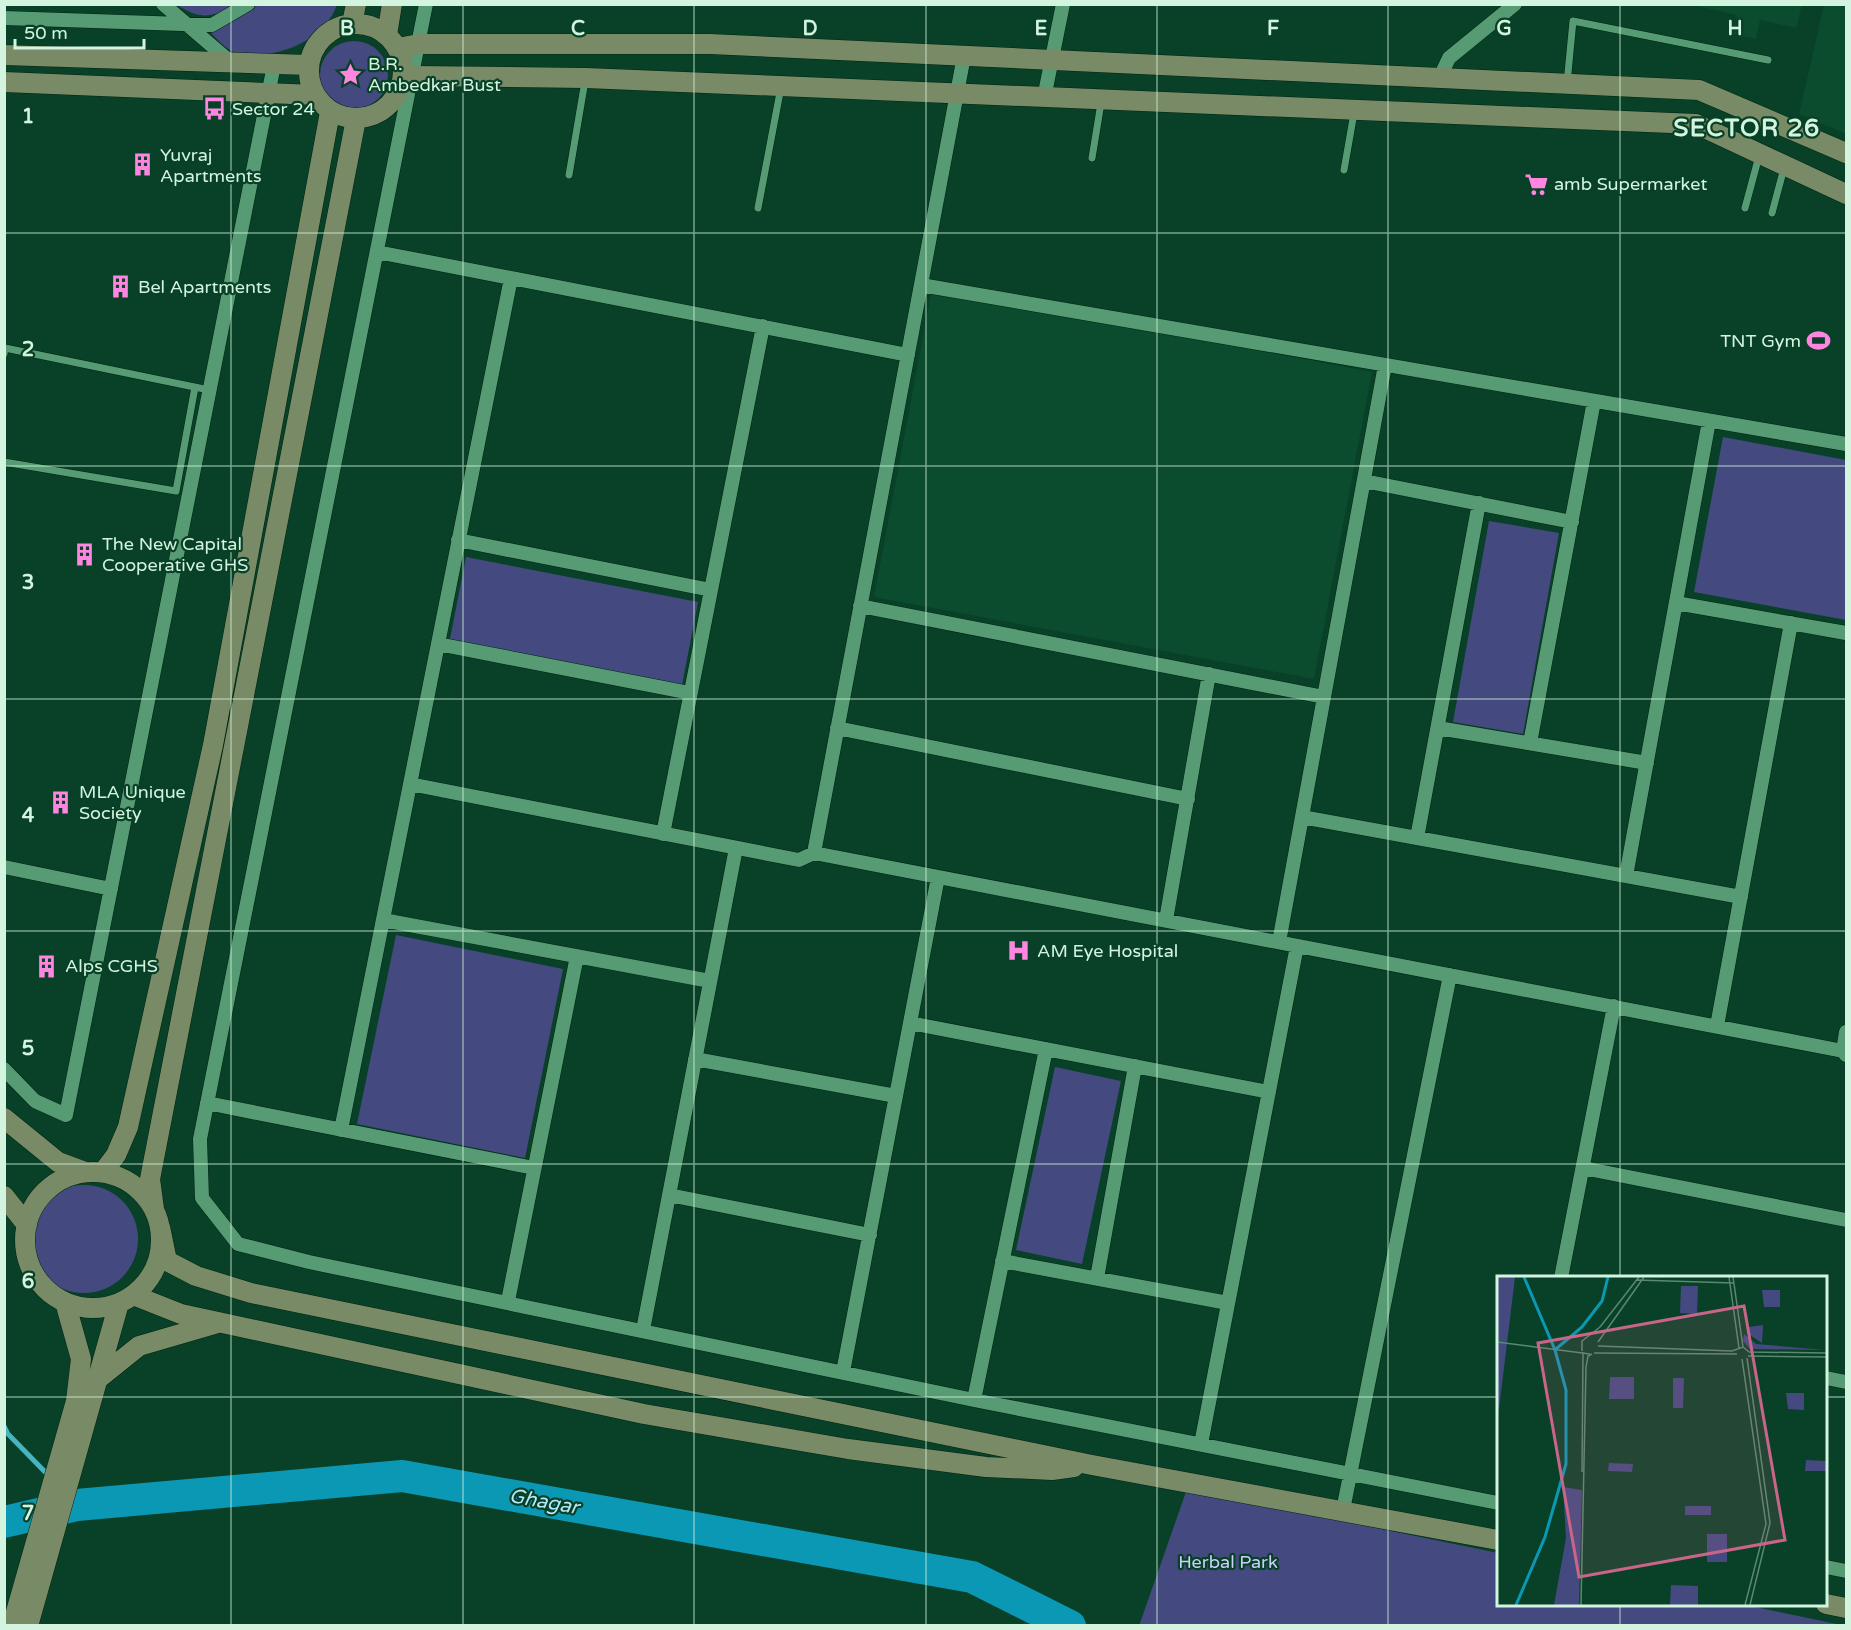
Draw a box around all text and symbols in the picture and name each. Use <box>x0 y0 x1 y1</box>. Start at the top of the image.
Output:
scale bar <box>15 12 144 50</box>
text: B <box>340 17 354 41</box>
text: C <box>571 17 585 41</box>
text: D <box>802 17 818 41</box>
text: E <box>1035 17 1048 41</box>
text: F <box>1267 17 1279 41</box>
text: G <box>1496 17 1512 41</box>
text: H <box>1727 17 1743 41</box>
text: 50 m <box>24 22 68 44</box>
place label: B.R. Ambedkar Bust <box>368 53 501 96</box>
place icon: B.R. Ambedkar Bust <box>337 61 363 87</box>
bus stop icon: Sector 24 <box>201 96 227 122</box>
place label: Sector 24 <box>232 98 315 120</box>
text: 1 <box>22 105 34 129</box>
district label: SECTOR 26 <box>1673 114 1821 143</box>
place label: Yuvraj Apartments <box>160 144 262 187</box>
building icon: Yuvraj Apartments <box>129 152 155 178</box>
supermarket icon: amb Supermarket <box>1523 171 1549 197</box>
place label: amb Supermarket <box>1554 173 1707 195</box>
building icon: Bel Apartments <box>107 274 133 300</box>
place label: Bel Apartments <box>138 276 271 298</box>
sports icon: TNT Gym <box>1806 328 1832 354</box>
place label: TNT Gym <box>1720 330 1801 352</box>
text: 2 <box>22 338 34 362</box>
place label: The New Capital Cooperative GHS <box>102 533 248 576</box>
building icon: The New Capital Cooperative GHS <box>71 541 97 567</box>
text: 3 <box>22 571 34 595</box>
place label: MLA Unique Society <box>79 781 186 824</box>
building icon: MLA Unique Society <box>48 789 74 815</box>
text: 4 <box>22 804 35 828</box>
hospital icon: AM Eye Hospital <box>1006 938 1032 964</box>
place label: AM Eye Hospital <box>1037 940 1178 962</box>
building icon: Alps CGHS <box>34 953 60 979</box>
place label: Alps CGHS <box>65 955 158 977</box>
text: 5 <box>22 1037 34 1061</box>
text: 6 <box>22 1270 34 1294</box>
inset map <box>1497 1276 1827 1606</box>
water label: Ghagar <box>507 1484 583 1520</box>
text: 7 <box>22 1502 34 1526</box>
park label: Herbal Park <box>1178 1551 1278 1573</box>

